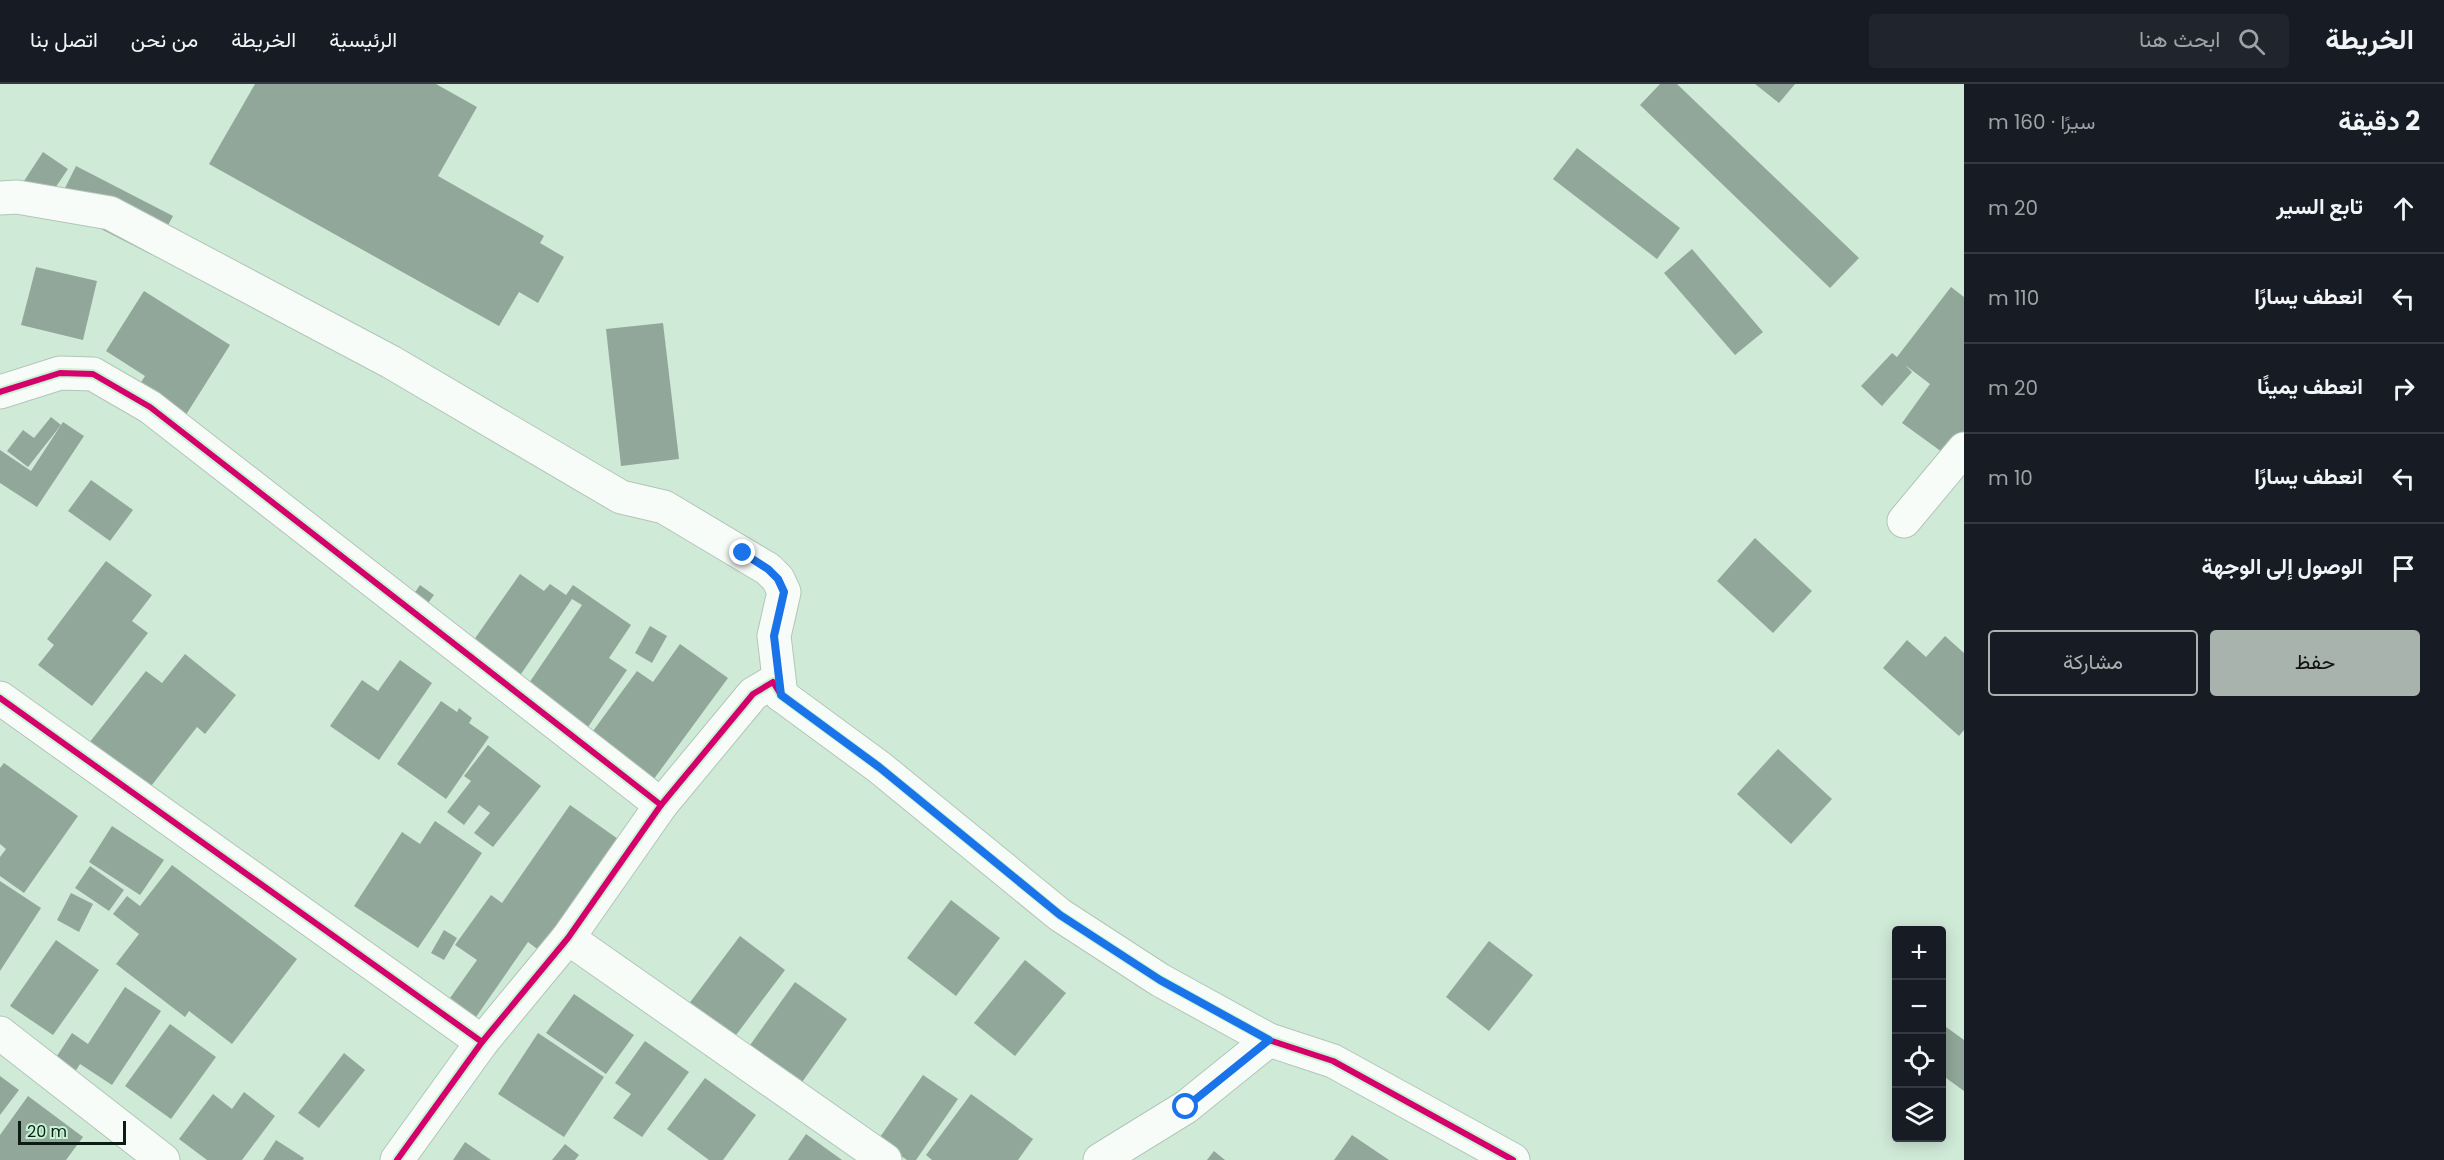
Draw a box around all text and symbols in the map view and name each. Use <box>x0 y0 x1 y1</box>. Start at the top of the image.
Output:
search box <box>1869 14 2289 68</box>
text: الخريطة <box>2325 20 2414 59</box>
text: ابحث هنا <box>2139 24 2220 55</box>
text: اتصل بنا <box>30 25 98 54</box>
text: من نحن <box>131 25 198 54</box>
text: الخريطة <box>231 25 296 54</box>
text: الرئيسية <box>329 25 397 54</box>
icon: search <box>2235 25 2268 58</box>
text: 2 دقيقة <box>2338 103 2420 139</box>
text: سيرًا · 160 m <box>1988 108 2095 136</box>
text: تابع السير <box>2276 191 2363 222</box>
icon: ahead <box>2387 192 2420 225</box>
text: 20 m <box>1988 194 2038 222</box>
text: انعطف يسارًا <box>2254 281 2363 312</box>
icon: left <box>2387 282 2420 315</box>
text: 110 m <box>1988 284 2039 312</box>
text: انعطف يمينًا <box>2257 371 2363 402</box>
icon: right <box>2387 372 2420 405</box>
text: 20 m <box>1988 374 2038 402</box>
text: انعطف يسارًا <box>2254 461 2363 492</box>
icon: left <box>2387 462 2420 495</box>
text: 10 m <box>1988 464 2033 492</box>
route end <box>729 539 755 565</box>
text: الوصول إلى الوجهة <box>2202 551 2363 582</box>
icon: arrive <box>2387 552 2420 585</box>
button: مشاركة <box>1988 630 2198 696</box>
button: حفظ <box>2210 630 2420 696</box>
map controls <box>1892 926 1946 1142</box>
button: + <box>1892 926 1946 980</box>
button: − <box>1892 980 1946 1034</box>
button: locate <box>1892 1034 1946 1088</box>
button: layers <box>1892 1088 1946 1142</box>
route start <box>1172 1093 1198 1119</box>
scale bar <box>18 1118 126 1146</box>
text: 20 m <box>27 1120 67 1143</box>

